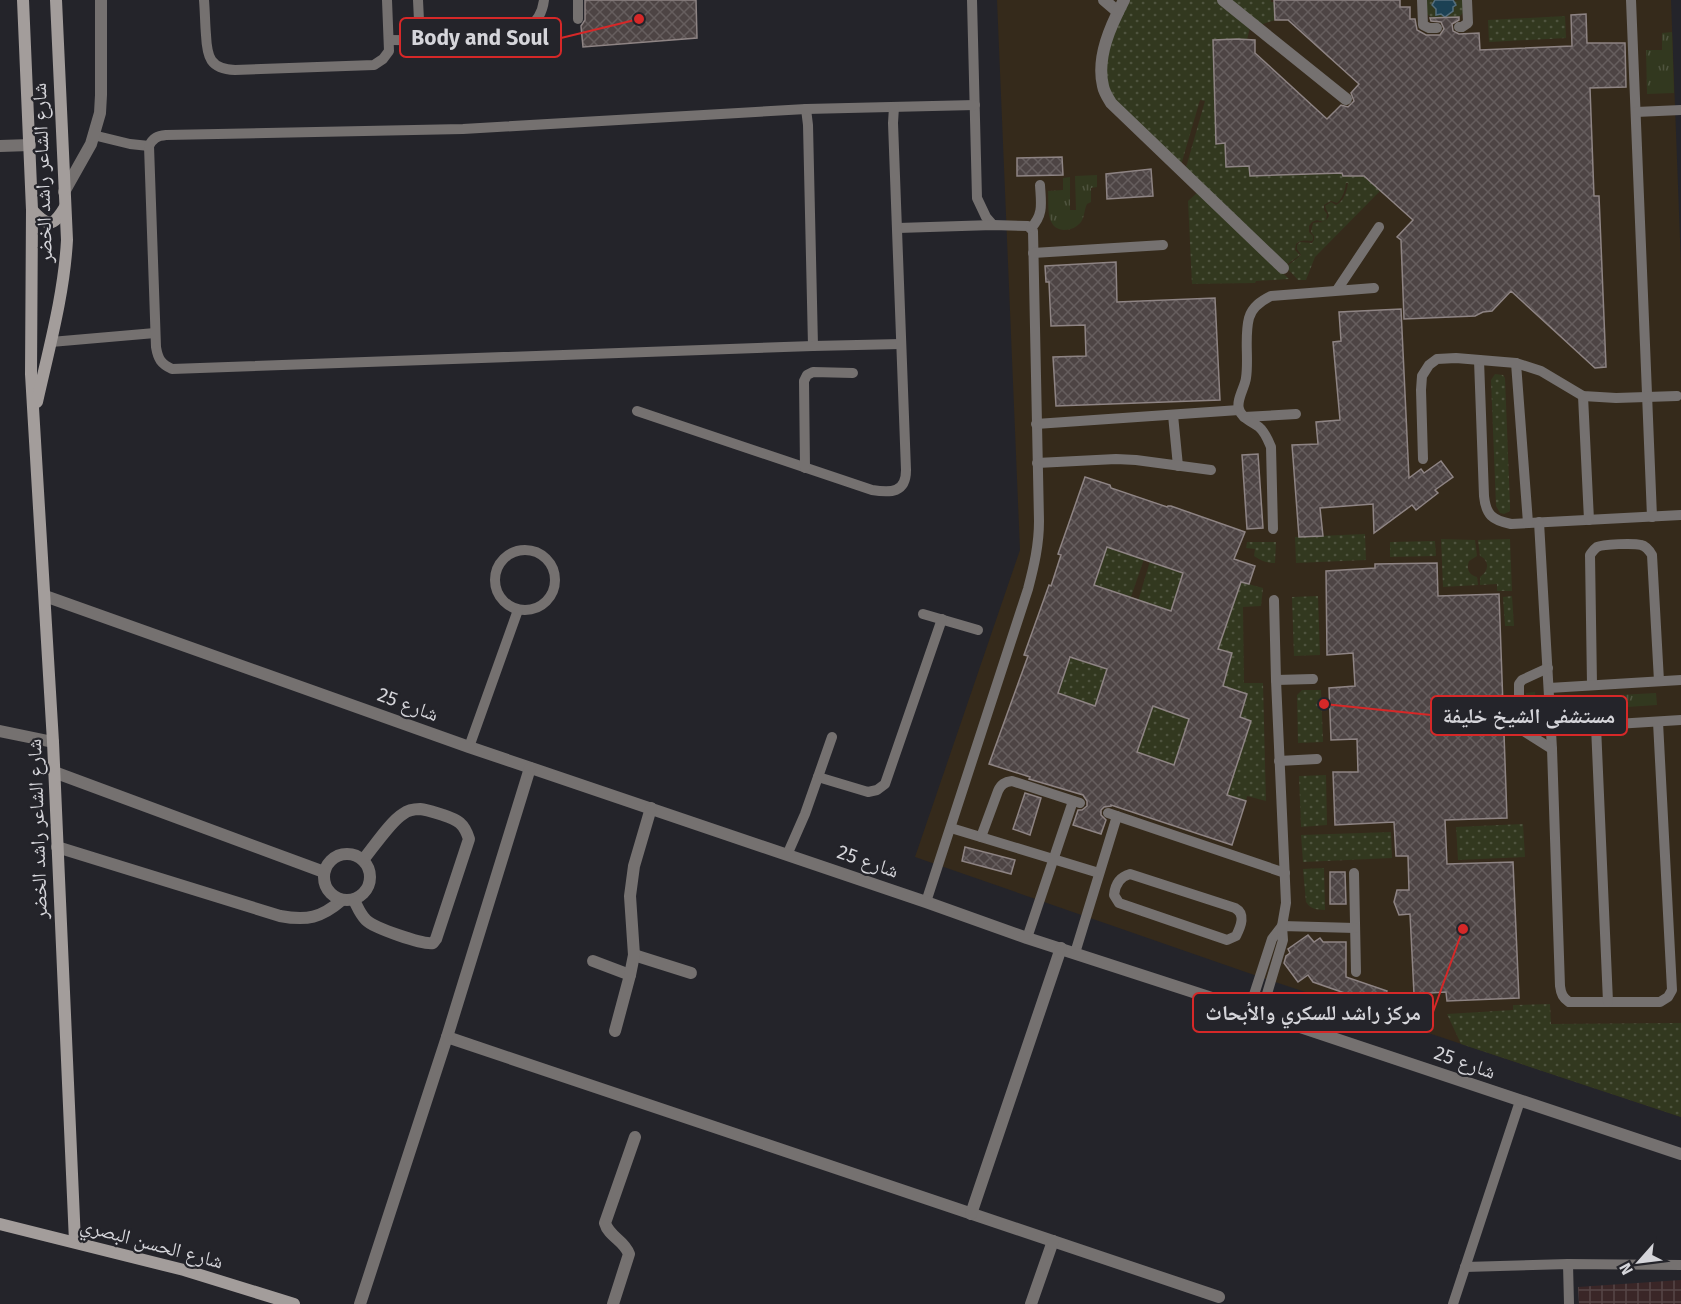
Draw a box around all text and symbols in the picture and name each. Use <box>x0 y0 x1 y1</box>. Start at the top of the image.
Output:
callout: Body and Soul <box>400 18 561 57</box>
text: Body and Soul <box>411 25 549 51</box>
street label: شارع الشاعر راشد الخضر <box>27 82 58 265</box>
street label: شارع 25 <box>374 682 442 727</box>
callout: مستشفى الشيخ خليفة <box>1431 696 1627 735</box>
text: مستشفى الشيخ خليفة <box>1443 703 1615 730</box>
street label: شارع الشاعر راشد الخضر <box>22 738 53 921</box>
street label: شارع 25 <box>834 839 902 884</box>
callout: مركز راشد للسكري والأبحاث <box>1193 993 1433 1032</box>
text: مركز راشد للسكري والأبحاث <box>1205 1000 1421 1029</box>
street label: شارع 25 <box>1431 1040 1499 1085</box>
street label: شارع الحسن البصري <box>77 1212 226 1278</box>
north arrow <box>1609 1232 1669 1292</box>
text: N <box>1615 1260 1637 1278</box>

